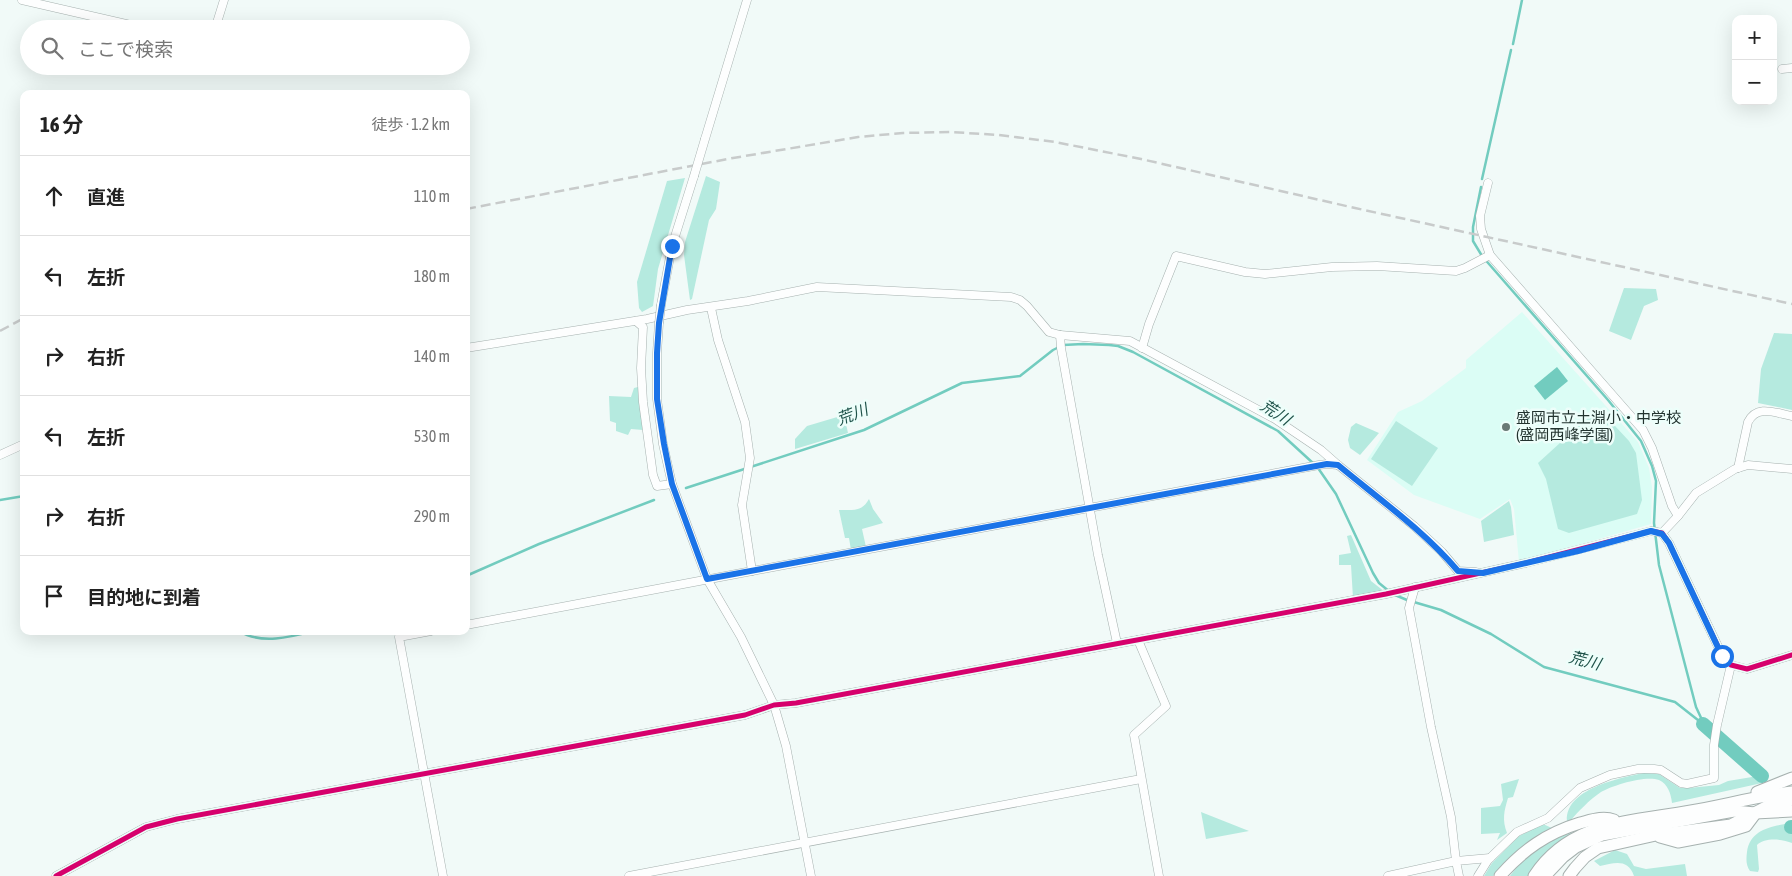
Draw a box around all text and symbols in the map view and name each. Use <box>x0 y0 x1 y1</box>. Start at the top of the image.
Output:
map controls <box>1732 15 1777 105</box>
button: + <box>1732 15 1777 60</box>
search box <box>20 20 470 75</box>
icon: search <box>38 34 66 62</box>
text: ここで検索 <box>78 38 173 60</box>
button: − <box>1732 60 1777 105</box>
text: 16 分 <box>40 112 84 136</box>
text: 徒歩 · 1.2 km <box>372 115 450 133</box>
icon: ahead <box>40 182 68 210</box>
text: 直進 <box>87 186 125 208</box>
text: 110 m <box>414 187 450 205</box>
route end <box>661 235 684 258</box>
icon: left <box>40 262 68 290</box>
text: 左折 <box>87 266 125 288</box>
text: 180 m <box>414 267 450 285</box>
icon: right <box>40 342 68 370</box>
text: 右折 <box>87 346 125 368</box>
text: 140 m <box>414 347 450 365</box>
water label: 荒川 <box>1258 396 1296 429</box>
water label: 荒川 <box>834 399 872 428</box>
place label: 盛岡市立土淵小・中学校 (盛岡西峰学園) <box>1516 409 1681 443</box>
marker: 盛岡市立土淵小・中学校 (盛岡西峰学園) <box>1500 421 1512 433</box>
icon: left <box>40 422 68 450</box>
text: 左折 <box>87 426 125 448</box>
text: 530 m <box>414 427 450 445</box>
icon: right <box>40 502 68 530</box>
text: 右折 <box>87 506 125 528</box>
text: 290 m <box>414 507 450 525</box>
icon: arrive <box>40 582 68 610</box>
text: 目的地に到着 <box>87 586 201 608</box>
route start <box>1711 645 1734 668</box>
water label: 荒川 <box>1567 647 1605 673</box>

